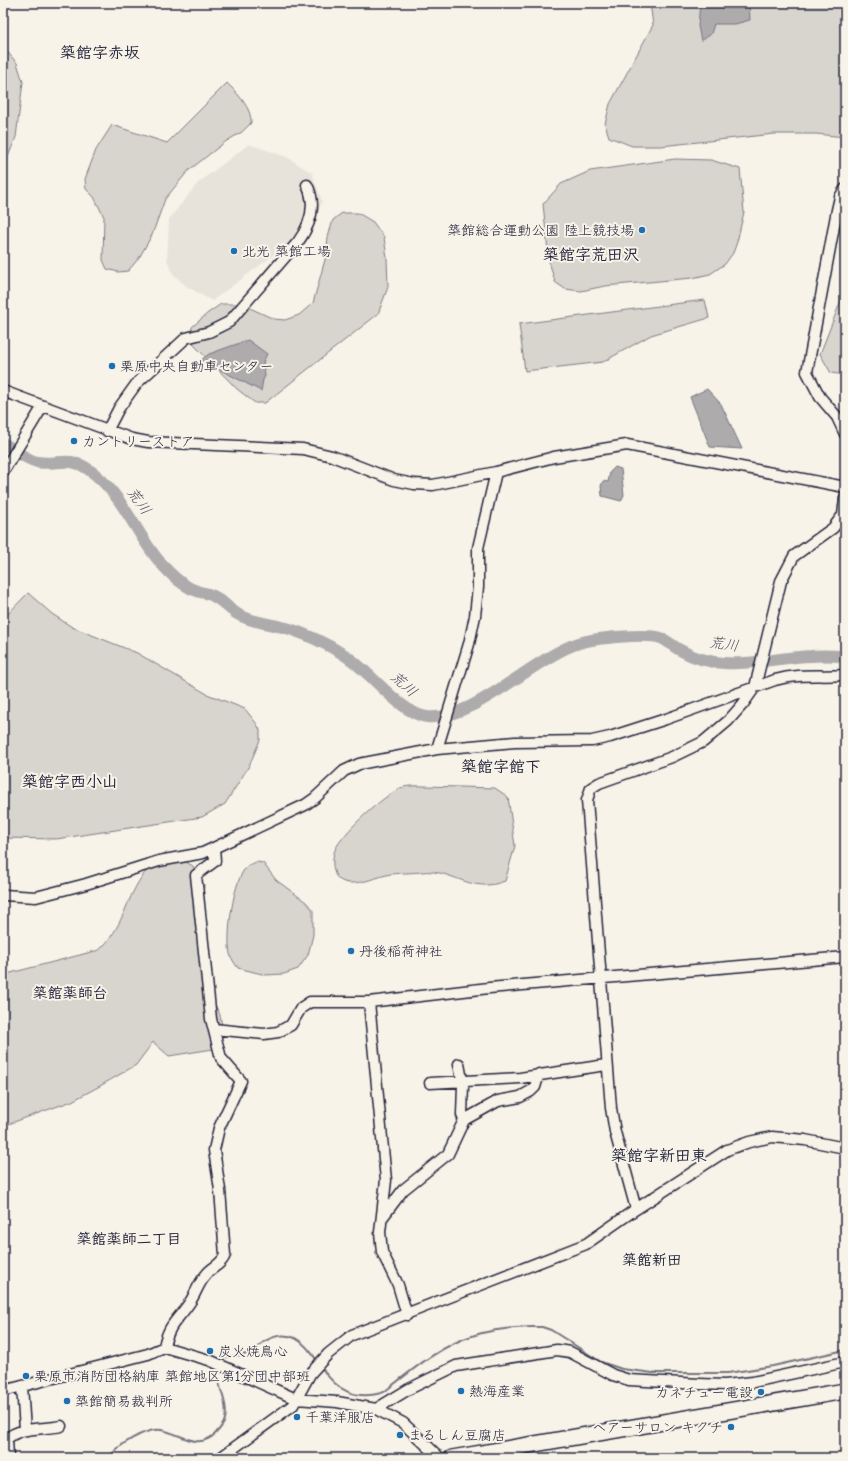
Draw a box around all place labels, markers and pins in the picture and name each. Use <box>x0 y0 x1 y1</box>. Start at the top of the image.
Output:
place label: 築館総合運動公園 陸上競技場 <box>447 222 634 239</box>
marker: 築館総合運動公園 陸上競技場 <box>637 225 647 235</box>
place label: 北光 築館工場 <box>242 243 331 260</box>
marker: 北光 築館工場 <box>229 246 239 256</box>
place label: 栗原中央自動車センター <box>120 358 273 375</box>
marker: 栗原中央自動車センター <box>107 361 117 371</box>
place label: カントリーストア <box>82 433 194 450</box>
marker: カントリーストア <box>69 436 79 446</box>
place label: 丹後稲荷神社 <box>359 943 443 960</box>
marker: 丹後稲荷神社 <box>346 946 356 956</box>
place label: 炭火焼鳥心 <box>218 1343 288 1360</box>
marker: 炭火焼鳥心 <box>205 1346 215 1356</box>
place label: 栗原市消防団格納庫 築館地区第1分団中部班 <box>34 1368 310 1385</box>
marker: 栗原市消防団格納庫 築館地区第1分団中部班 <box>21 1371 31 1381</box>
place label: 熱海産業 <box>469 1383 525 1400</box>
place label: カネチュー電設 <box>655 1384 753 1401</box>
marker: 熱海産業 <box>456 1386 466 1396</box>
marker: カネチュー電設 <box>756 1387 766 1397</box>
place label: 築館簡易裁判所 <box>75 1393 173 1410</box>
marker: 築館簡易裁判所 <box>62 1396 72 1406</box>
place label: 千葉洋服店 <box>305 1409 375 1426</box>
marker: 千葉洋服店 <box>292 1412 302 1422</box>
place label: ヘアーサロン キクチ <box>592 1419 723 1436</box>
marker: ヘアーサロン キクチ <box>726 1422 736 1432</box>
place label: まるしん豆腐店 <box>408 1427 506 1444</box>
marker: まるしん豆腐店 <box>395 1430 405 1440</box>

